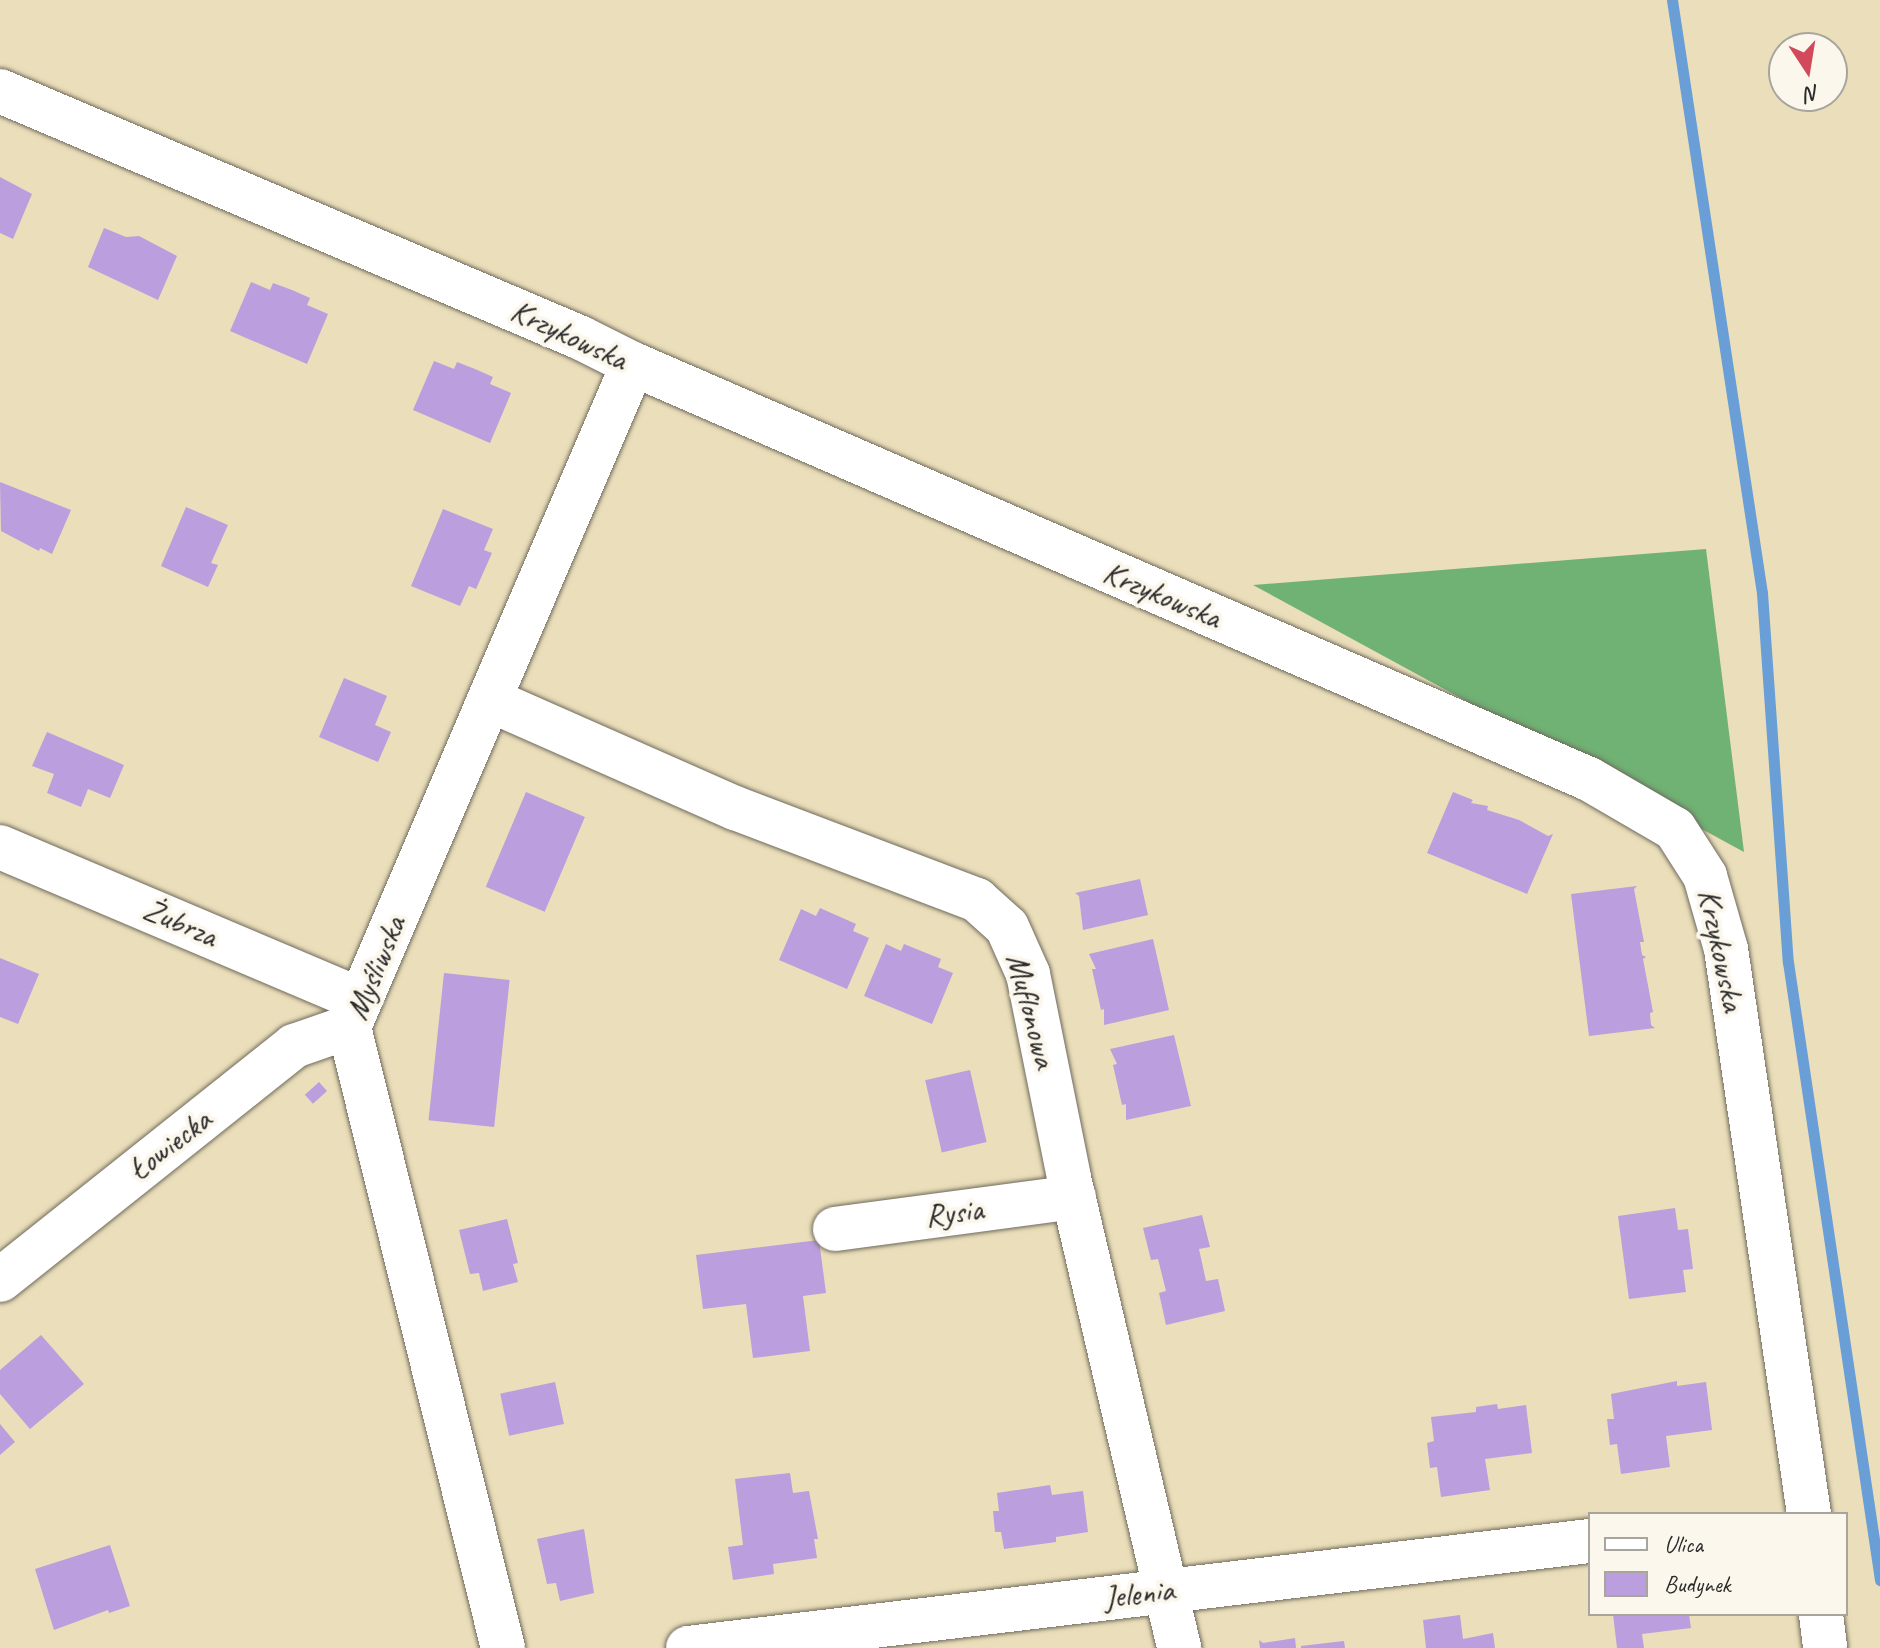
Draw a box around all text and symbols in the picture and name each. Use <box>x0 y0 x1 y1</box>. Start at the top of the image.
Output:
north arrow <box>1768 32 1848 112</box>
text: N <box>1803 78 1822 109</box>
street label: Krzykowska <box>505 291 633 379</box>
street label: Krzykowska <box>1098 553 1226 637</box>
street label: Krzykowska <box>1689 886 1753 1014</box>
street label: Żubrza <box>137 890 223 956</box>
street label: Myśliwska <box>338 911 414 1025</box>
street label: Muflonowa <box>997 950 1065 1072</box>
street label: Łowiecka <box>121 1101 219 1189</box>
street label: Rysia <box>923 1190 985 1236</box>
legend <box>1588 1512 1848 1616</box>
text: Ulica <box>1664 1529 1703 1559</box>
text: Budynek <box>1664 1569 1730 1599</box>
street label: Jelenia <box>1102 1571 1176 1617</box>

